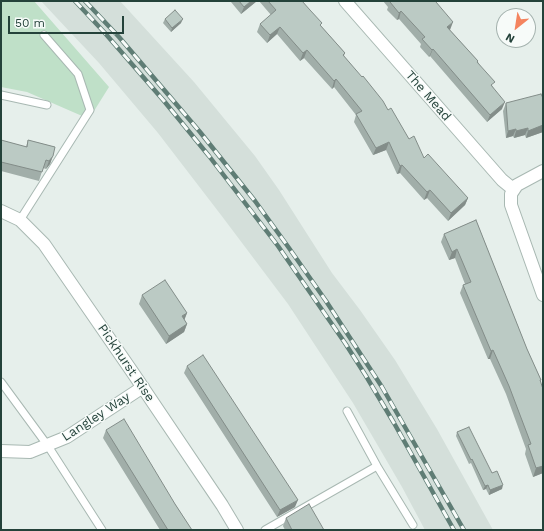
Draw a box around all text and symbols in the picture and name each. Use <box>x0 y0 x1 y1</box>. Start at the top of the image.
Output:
scale bar <box>10 8 126 34</box>
north arrow <box>496 8 536 48</box>
text: 50 m <box>15 16 45 30</box>
text: N <box>503 30 517 46</box>
street label: The Mead <box>402 68 454 124</box>
street label: Pickhurst Rise <box>94 321 158 405</box>
street label: Langley Way <box>59 389 133 445</box>

